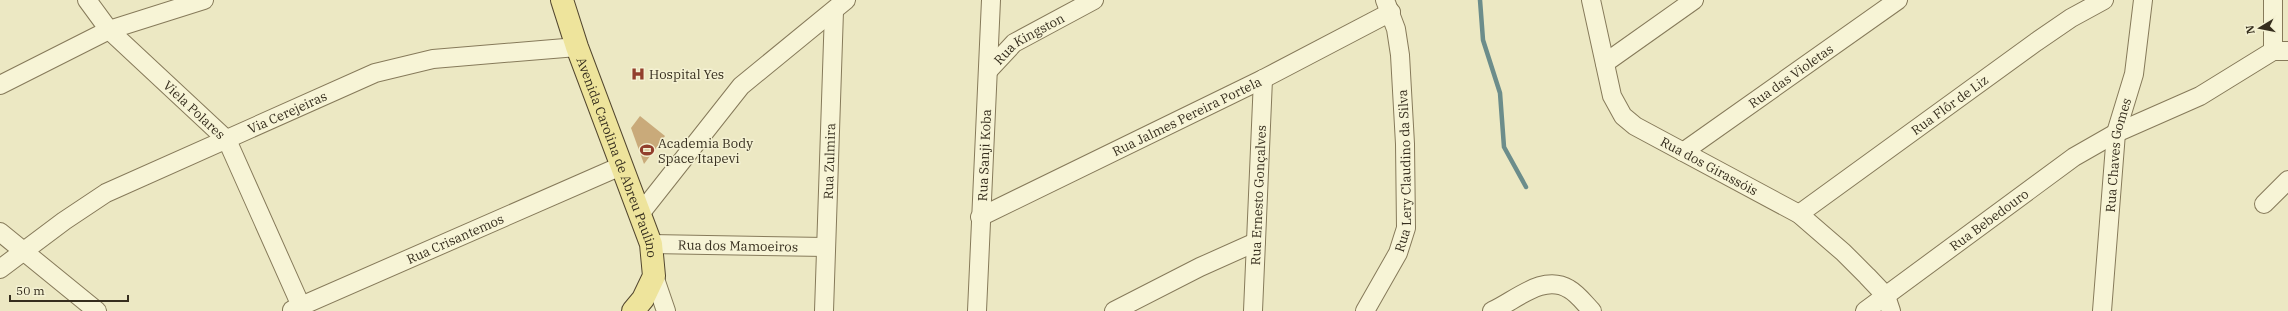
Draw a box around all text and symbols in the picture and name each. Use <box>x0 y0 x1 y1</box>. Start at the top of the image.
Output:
north arrow <box>2240 8 2280 48</box>
street label: Rua Kingston <box>990 10 1067 68</box>
text: N <box>2242 24 2258 35</box>
street label: Rua das Violetas <box>1745 40 1837 112</box>
street label: Avenida Carolina de Abreu Paulino <box>573 55 660 259</box>
hospital icon: Hospital Yes <box>630 66 646 82</box>
place label: Hospital Yes <box>649 66 724 83</box>
street label: Rua Flôr de Liz <box>1908 71 1992 139</box>
street label: Rua Jalmes Pereira Portela <box>1110 73 1264 160</box>
street label: Viela Polares <box>159 77 229 143</box>
street label: Via Cerejeiras <box>245 88 330 138</box>
street label: Rua Lery Claudino da Silva <box>1391 89 1415 254</box>
street label: Rua Chaves Gomes <box>2102 96 2135 213</box>
street label: Rua Sanji Koba <box>974 109 995 202</box>
street label: Rua Zulmira <box>820 123 839 200</box>
street label: Rua Ernesto Gonçalves <box>1247 125 1270 266</box>
street label: Rua dos Girassóis <box>1657 133 1761 199</box>
place label: Academia Body Space Itapevi <box>658 135 753 167</box>
sports icon: Academia Body Space Itapevi <box>639 142 655 158</box>
street label: Rua Bebedouro <box>1946 185 2032 255</box>
street label: Rua Crisantemos <box>404 210 507 268</box>
street label: Rua dos Mamoeiros <box>678 236 798 256</box>
scale bar <box>10 277 128 303</box>
text: 50 m <box>16 283 45 298</box>

